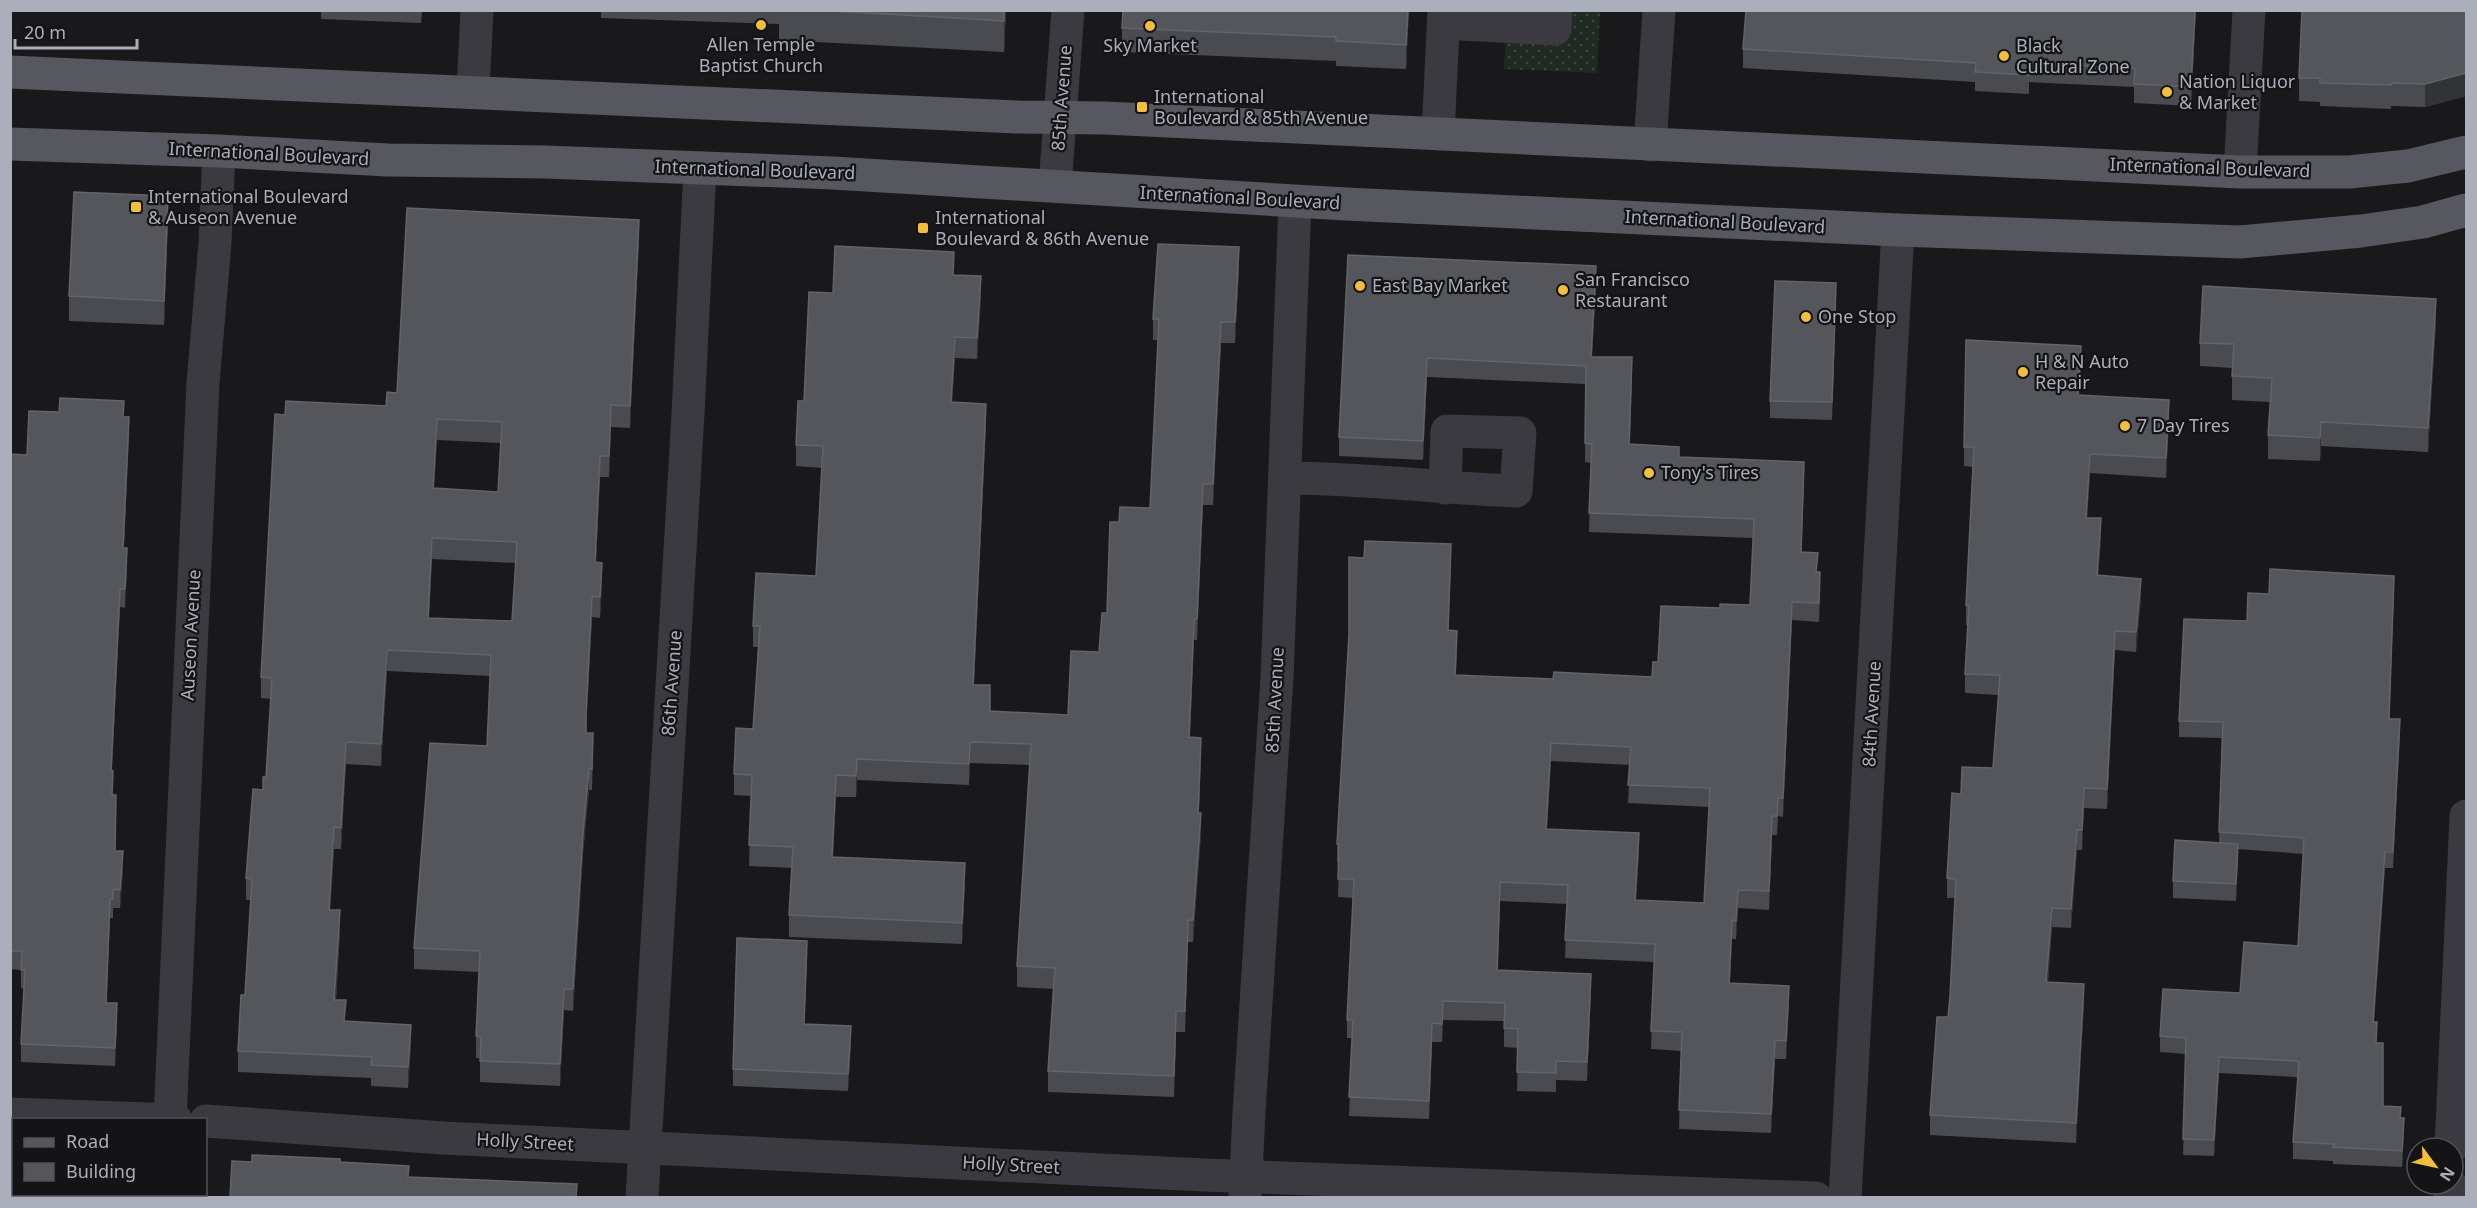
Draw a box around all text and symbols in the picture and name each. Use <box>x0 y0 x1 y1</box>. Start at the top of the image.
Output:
scale bar <box>15 12 136 50</box>
marker: Allen Temple Baptist Church <box>754 18 768 32</box>
marker: Sky Market <box>1143 19 1157 33</box>
text: 20 m <box>24 20 66 44</box>
place label: Allen Temple Baptist Church <box>699 32 823 77</box>
place label: Sky Market <box>1103 33 1197 57</box>
place label: Black Cultural Zone <box>2016 33 2130 78</box>
street label: 85th Avenue <box>1045 44 1077 152</box>
marker: Black Cultural Zone <box>1997 49 2011 63</box>
place label: Nation Liquor & Market <box>2179 69 2296 114</box>
place label: International Boulevard & 85th Avenue <box>1154 84 1368 129</box>
marker: Nation Liquor & Market <box>2160 85 2174 99</box>
marker: International Boulevard & 85th Avenue <box>1135 100 1149 114</box>
street label: International Boulevard <box>168 136 370 170</box>
street label: International Boulevard <box>2109 152 2311 182</box>
street label: International Boulevard <box>654 154 856 184</box>
street label: International Boulevard <box>1139 180 1341 214</box>
place label: International Boulevard & Auseon Avenue <box>148 184 349 229</box>
marker: International Boulevard & Auseon Avenue <box>129 200 143 214</box>
street label: International Boulevard <box>1624 204 1826 238</box>
place label: International Boulevard & 86th Avenue <box>935 205 1149 250</box>
marker: International Boulevard & 86th Avenue <box>916 221 930 235</box>
place label: San Francisco Restaurant <box>1575 267 1690 312</box>
place label: East Bay Market <box>1372 273 1508 297</box>
marker: East Bay Market <box>1353 279 1367 293</box>
marker: San Francisco Restaurant <box>1556 283 1570 297</box>
place label: One Stop <box>1818 304 1896 328</box>
marker: One Stop <box>1799 310 1813 324</box>
place label: H & N Auto Repair <box>2035 349 2129 394</box>
marker: H & N Auto Repair <box>2016 365 2030 379</box>
place label: 7 Day Tires <box>2137 413 2230 437</box>
marker: 7 Day Tires <box>2118 419 2132 433</box>
place label: Tony's Tires <box>1661 460 1759 484</box>
marker: Tony's Tires <box>1642 466 1656 480</box>
street label: Auseon Avenue <box>175 569 205 701</box>
street label: 86th Avenue <box>655 629 687 737</box>
street label: 85th Avenue <box>1259 646 1289 754</box>
street label: 84th Avenue <box>1856 660 1886 768</box>
legend <box>12 1118 207 1196</box>
street label: Holly Street <box>476 1126 575 1156</box>
text: Road <box>66 1129 109 1153</box>
north arrow <box>2405 1136 2465 1196</box>
street label: Holly Street <box>962 1149 1061 1179</box>
text: Building <box>66 1159 136 1183</box>
text: N <box>2435 1163 2460 1186</box>

